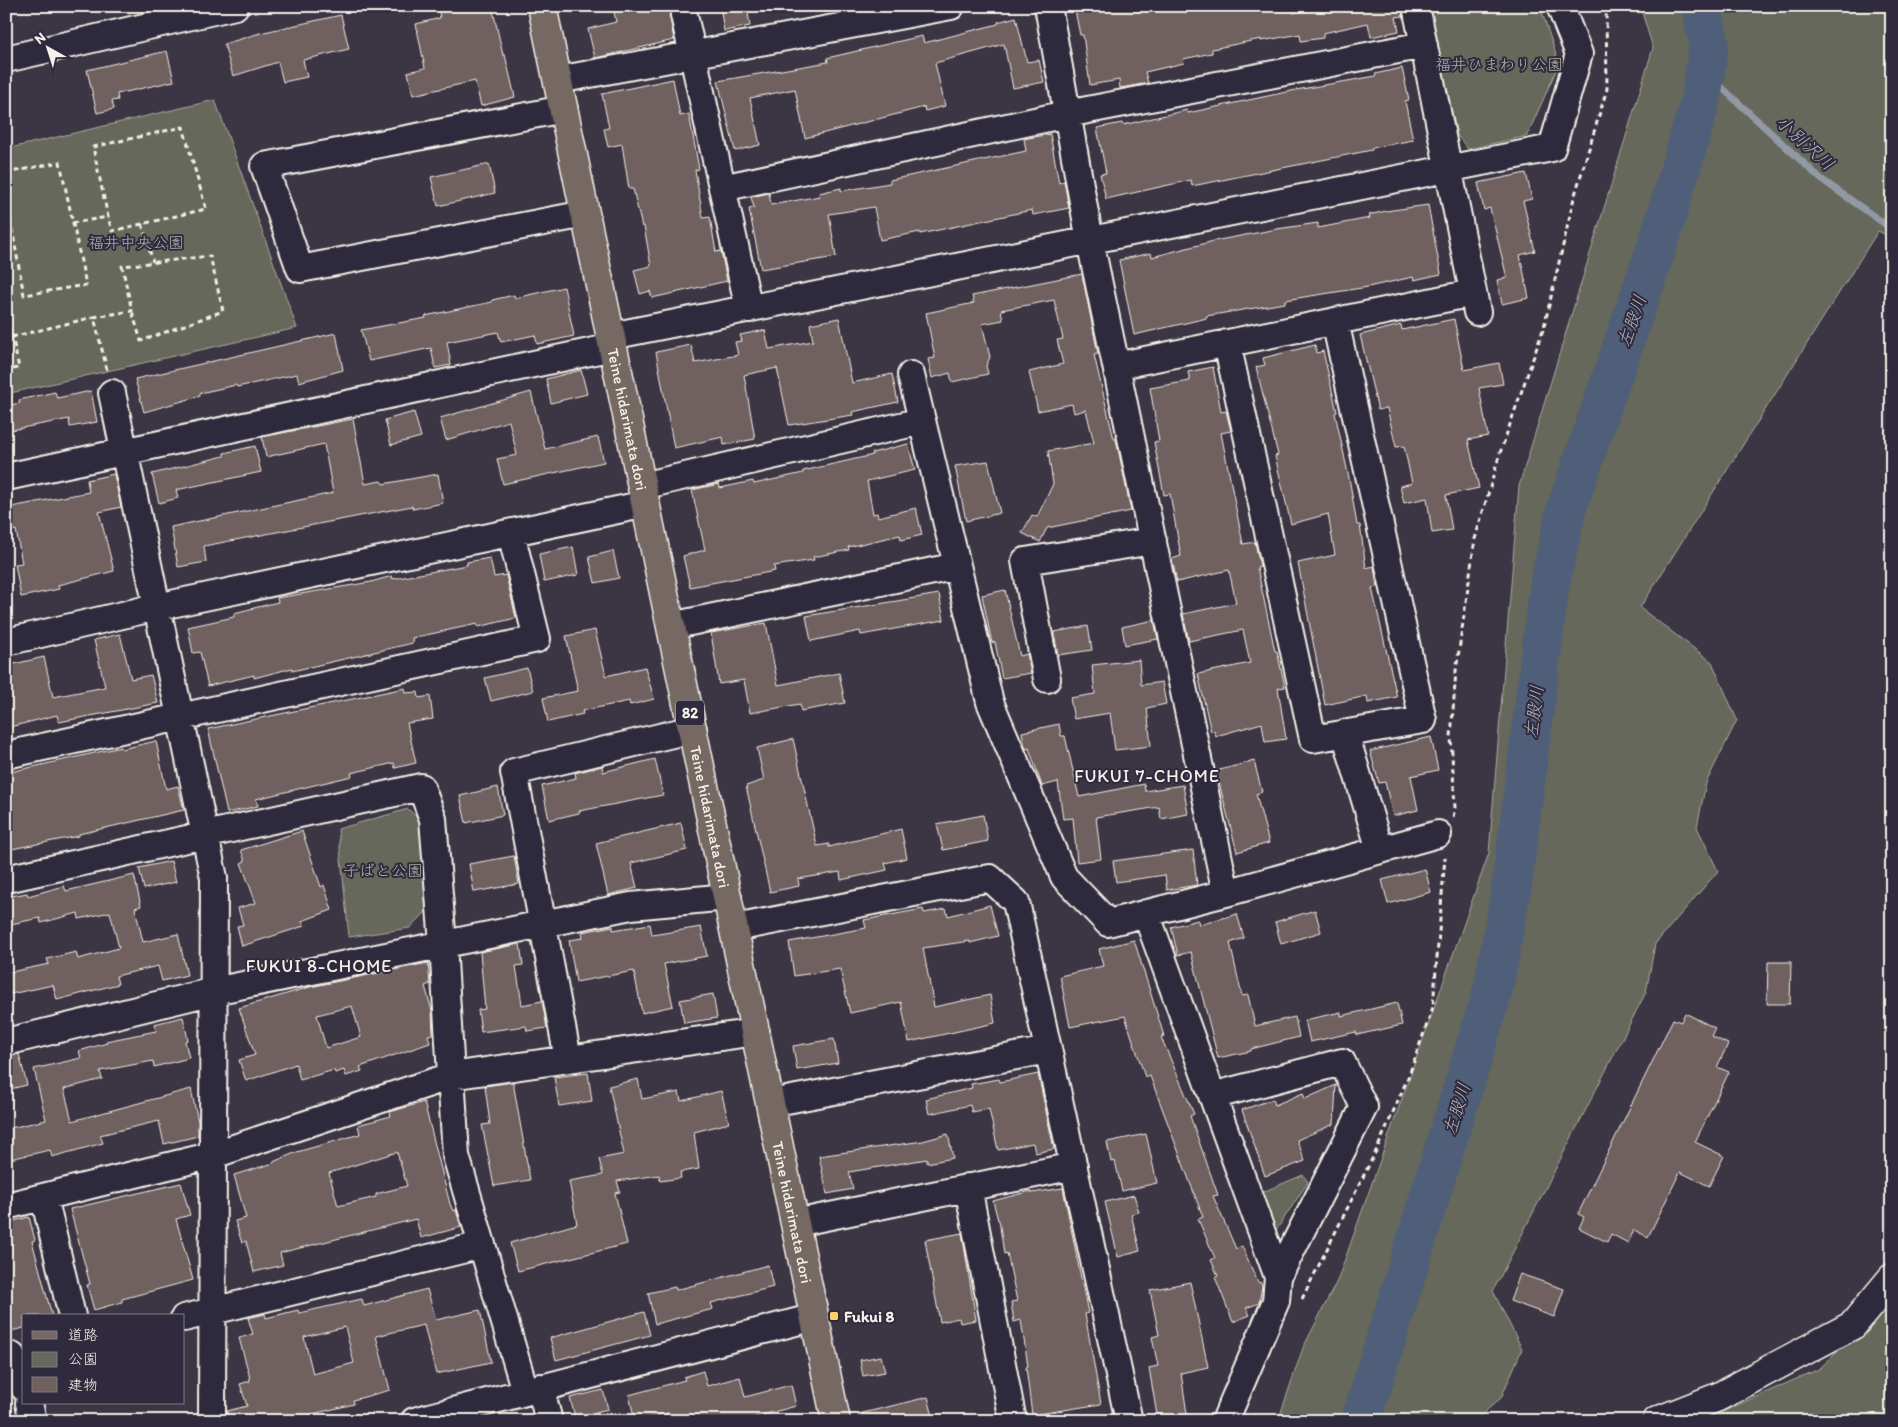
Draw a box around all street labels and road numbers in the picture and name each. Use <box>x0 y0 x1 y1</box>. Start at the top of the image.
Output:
street label: Teine hidarimata dori <box>604 346 652 492</box>
road number: 82 <box>676 700 704 726</box>
street label: Teine hidarimata dori <box>686 744 734 889</box>
street label: Teine hidarimata dori <box>769 1139 817 1285</box>

